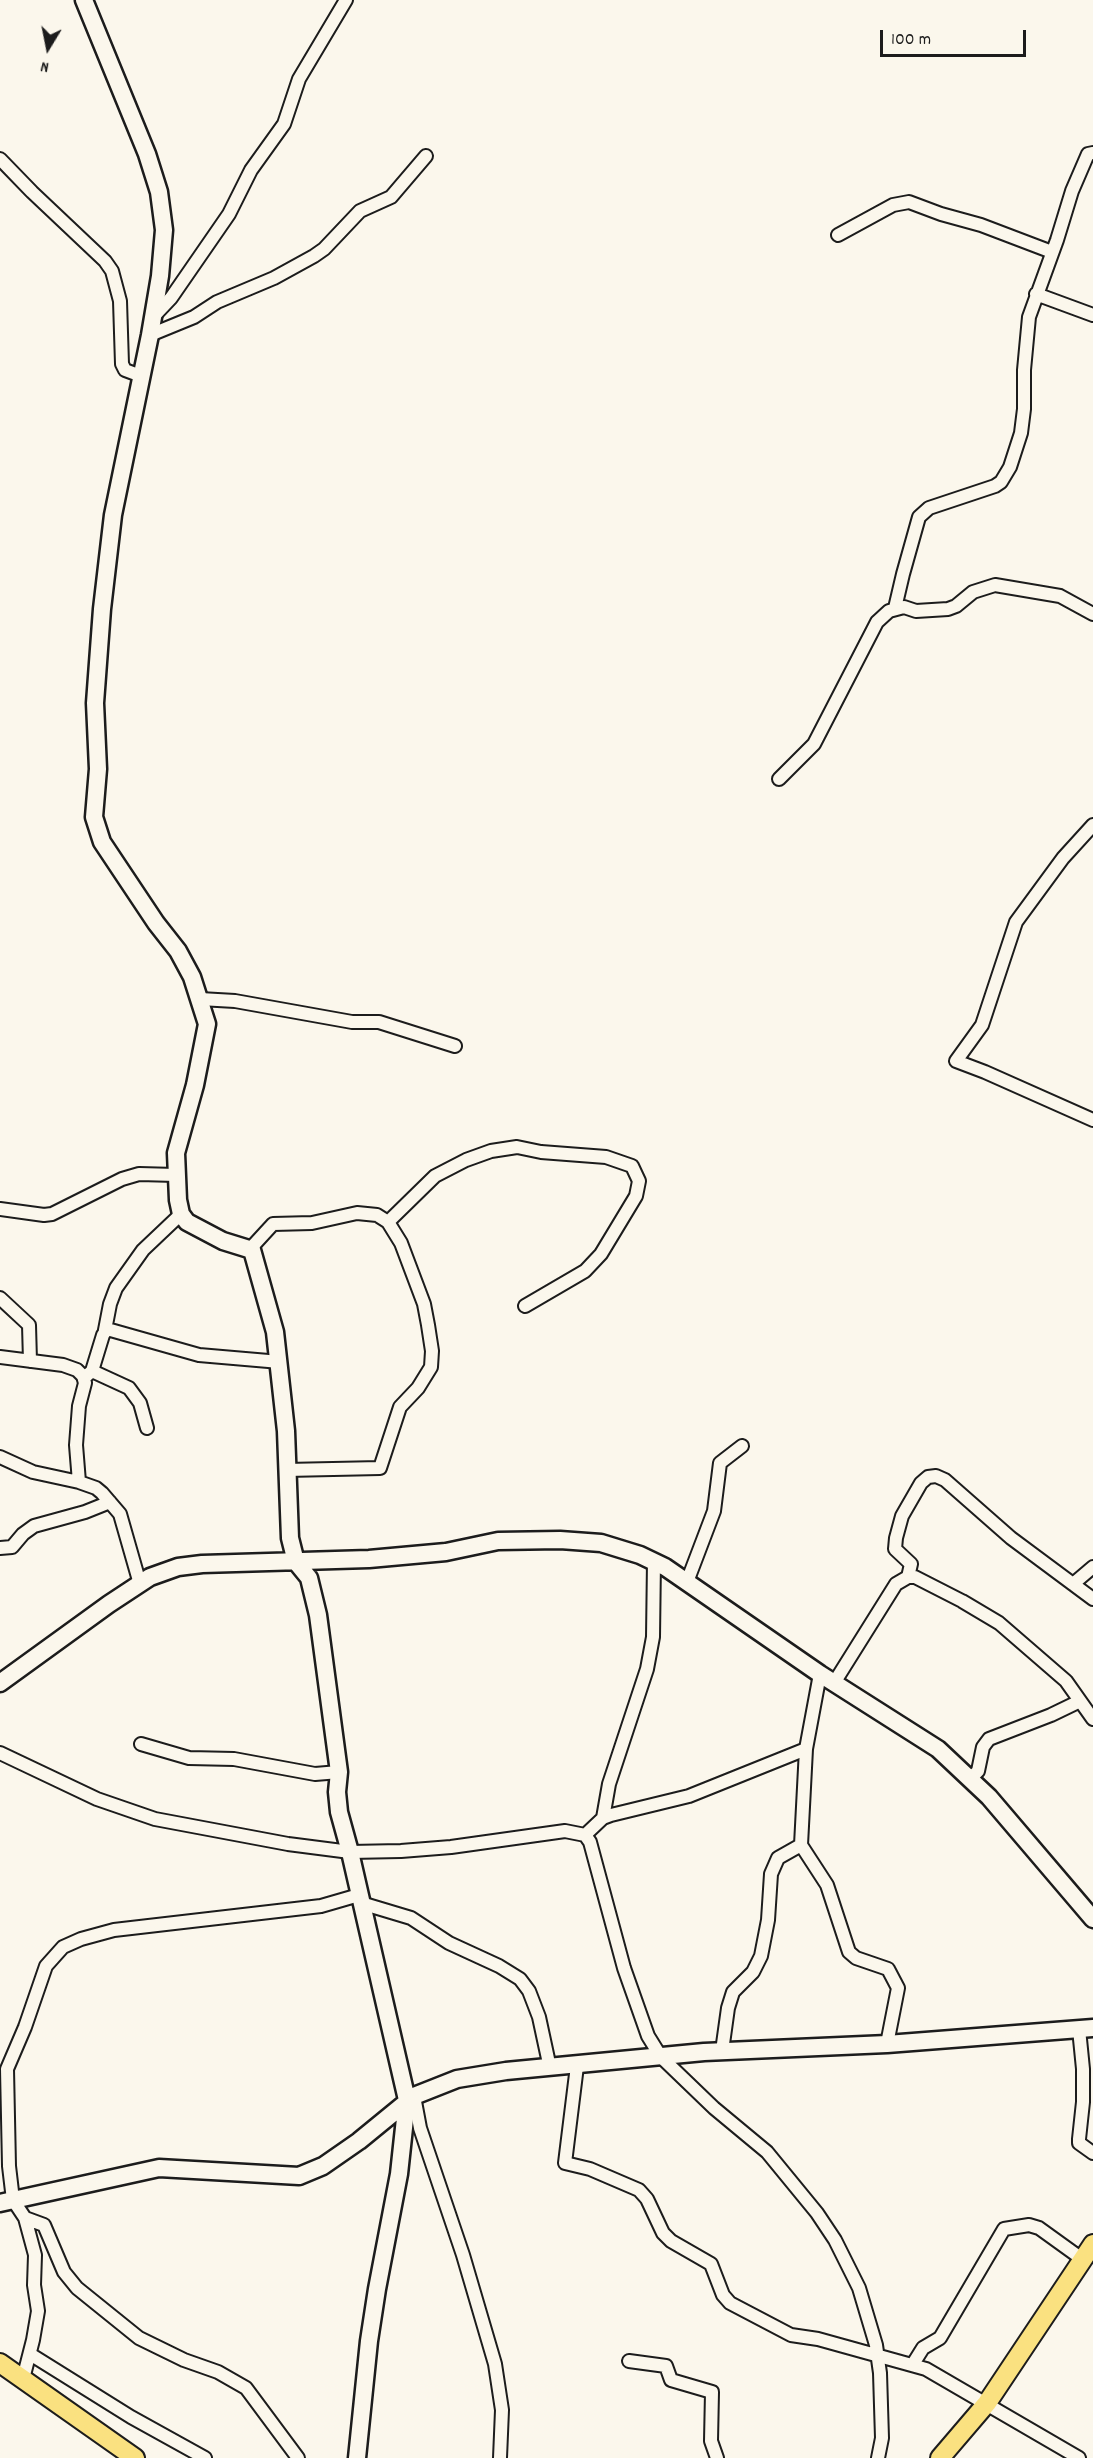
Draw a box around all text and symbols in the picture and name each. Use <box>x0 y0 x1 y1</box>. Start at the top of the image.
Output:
north arrow <box>18 18 78 78</box>
scale bar <box>883 18 1028 56</box>
text: 100 m <box>891 28 931 53</box>
text: N <box>39 54 51 78</box>

